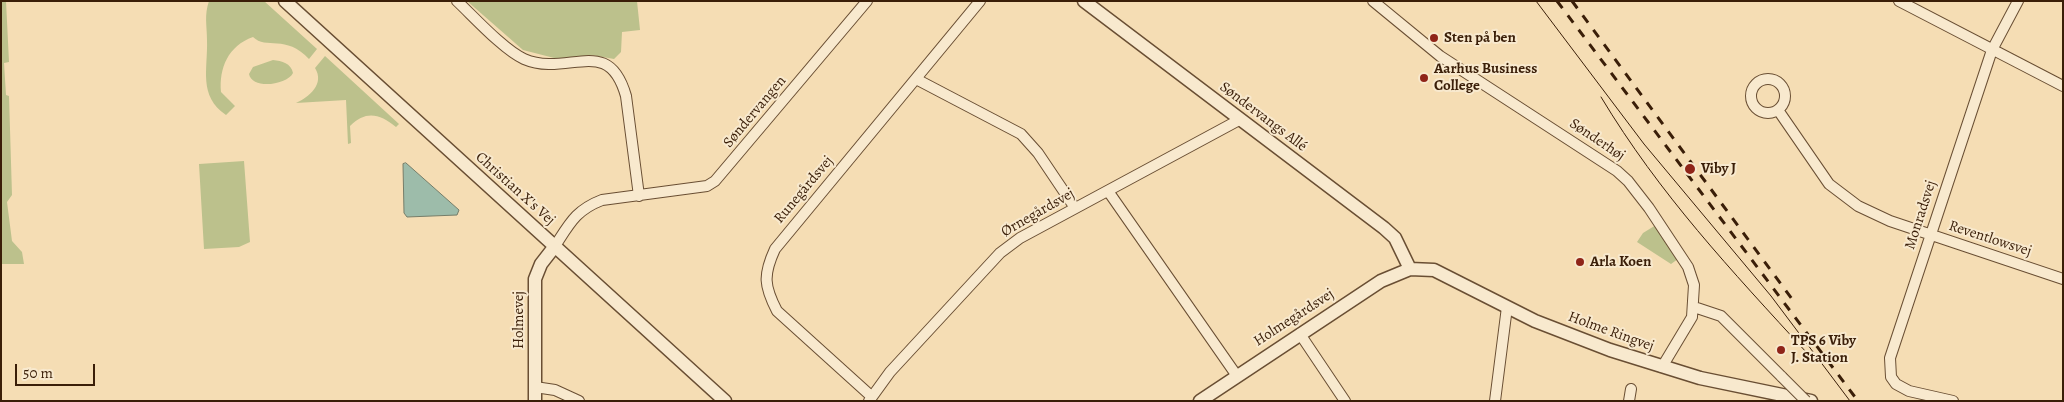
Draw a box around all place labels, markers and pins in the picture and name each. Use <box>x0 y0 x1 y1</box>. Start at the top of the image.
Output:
place label: Sten på ben <box>1444 29 1516 47</box>
marker: Sten på ben <box>1428 32 1440 44</box>
place label: Aarhus Business College <box>1434 60 1537 95</box>
marker: Aarhus Business College <box>1418 72 1430 84</box>
place label: Viby J <box>1701 160 1736 178</box>
marker: Viby J <box>1683 162 1697 176</box>
place label: Arla Koen <box>1590 253 1651 271</box>
marker: Arla Koen <box>1574 256 1586 268</box>
place label: TPS 6 Viby J. Station <box>1791 332 1856 367</box>
marker: TPS 6 Viby J. Station <box>1775 344 1787 356</box>

